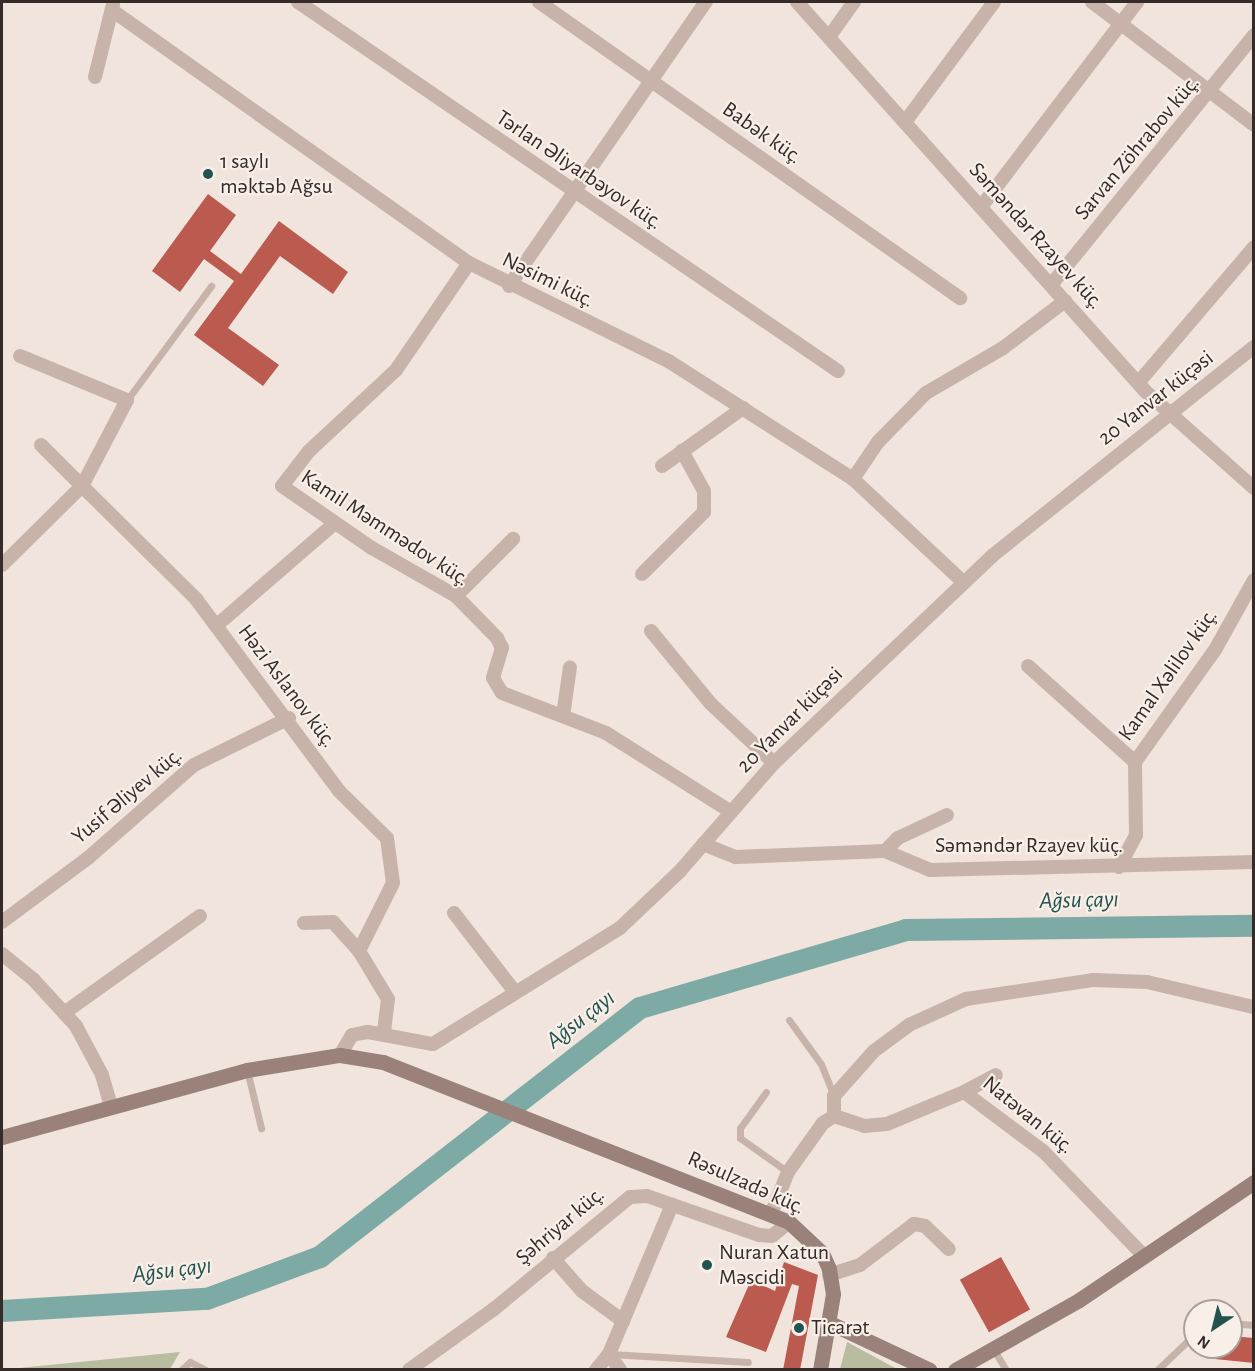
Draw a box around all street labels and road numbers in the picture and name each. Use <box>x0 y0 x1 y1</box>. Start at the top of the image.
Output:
street label: Sarvan Zöhrabov küç. <box>1069 71 1205 225</box>
street label: Babək küç. <box>717 96 807 170</box>
street label: Tərlan Əliyarbəyov küç. <box>491 105 667 235</box>
street label: Səməndər Rzayev küç. <box>963 157 1109 315</box>
street label: Nəsimi küç. <box>498 246 598 314</box>
street label: 20 Yanvar küçəsi <box>1093 345 1219 451</box>
street label: Kamil Məmmədov küç. <box>296 464 474 592</box>
street label: Kamal Xəlilov küç. <box>1113 604 1223 746</box>
street label: Həzi Aslanov küç. <box>232 619 342 753</box>
street label: 20 Yanvar küçəsi <box>732 662 848 778</box>
street label: Yusif Əliyev küç. <box>66 742 188 850</box>
street label: Səməndər Rzayev küç. <box>935 833 1123 859</box>
street label: Natəvan küç. <box>977 1070 1079 1160</box>
street label: Rəsulzadə küç. <box>683 1145 809 1221</box>
street label: Şəhriyar küç. <box>510 1181 610 1271</box>

